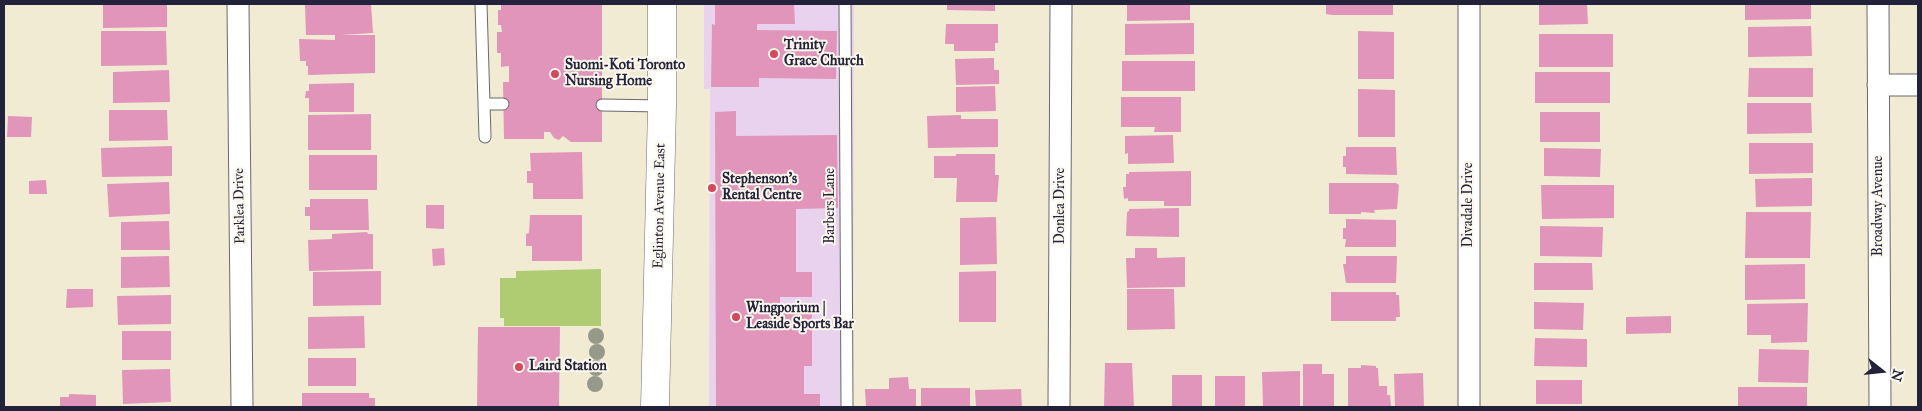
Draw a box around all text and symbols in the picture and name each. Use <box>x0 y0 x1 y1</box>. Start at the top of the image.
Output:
place label: Trinity Grace Church <box>784 38 864 70</box>
marker: Trinity Grace Church <box>768 48 780 60</box>
place label: Suomi-Koti Toronto Nursing Home <box>565 58 685 90</box>
marker: Suomi-Koti Toronto Nursing Home <box>549 68 561 80</box>
street label: Eglinton Avenue East <box>651 143 669 269</box>
street label: Broadway Avenue <box>1871 156 1887 256</box>
street label: Divadale Drive <box>1461 162 1477 248</box>
street label: Parklea Drive <box>231 168 249 244</box>
street label: Barbers Lane <box>823 168 839 244</box>
street label: Donlea Drive <box>1053 168 1069 244</box>
place label: Stephenson's Rental Centre <box>722 172 802 204</box>
marker: Stephenson's Rental Centre <box>706 182 718 194</box>
place label: Wingporium | Leaside Sports Bar <box>746 301 854 334</box>
marker: Wingporium | Leaside Sports Bar <box>730 311 742 323</box>
north arrow <box>1857 346 1907 396</box>
place label: Laird Station <box>529 359 607 375</box>
marker: Laird Station <box>513 361 525 373</box>
text: N <box>1887 367 1907 383</box>

